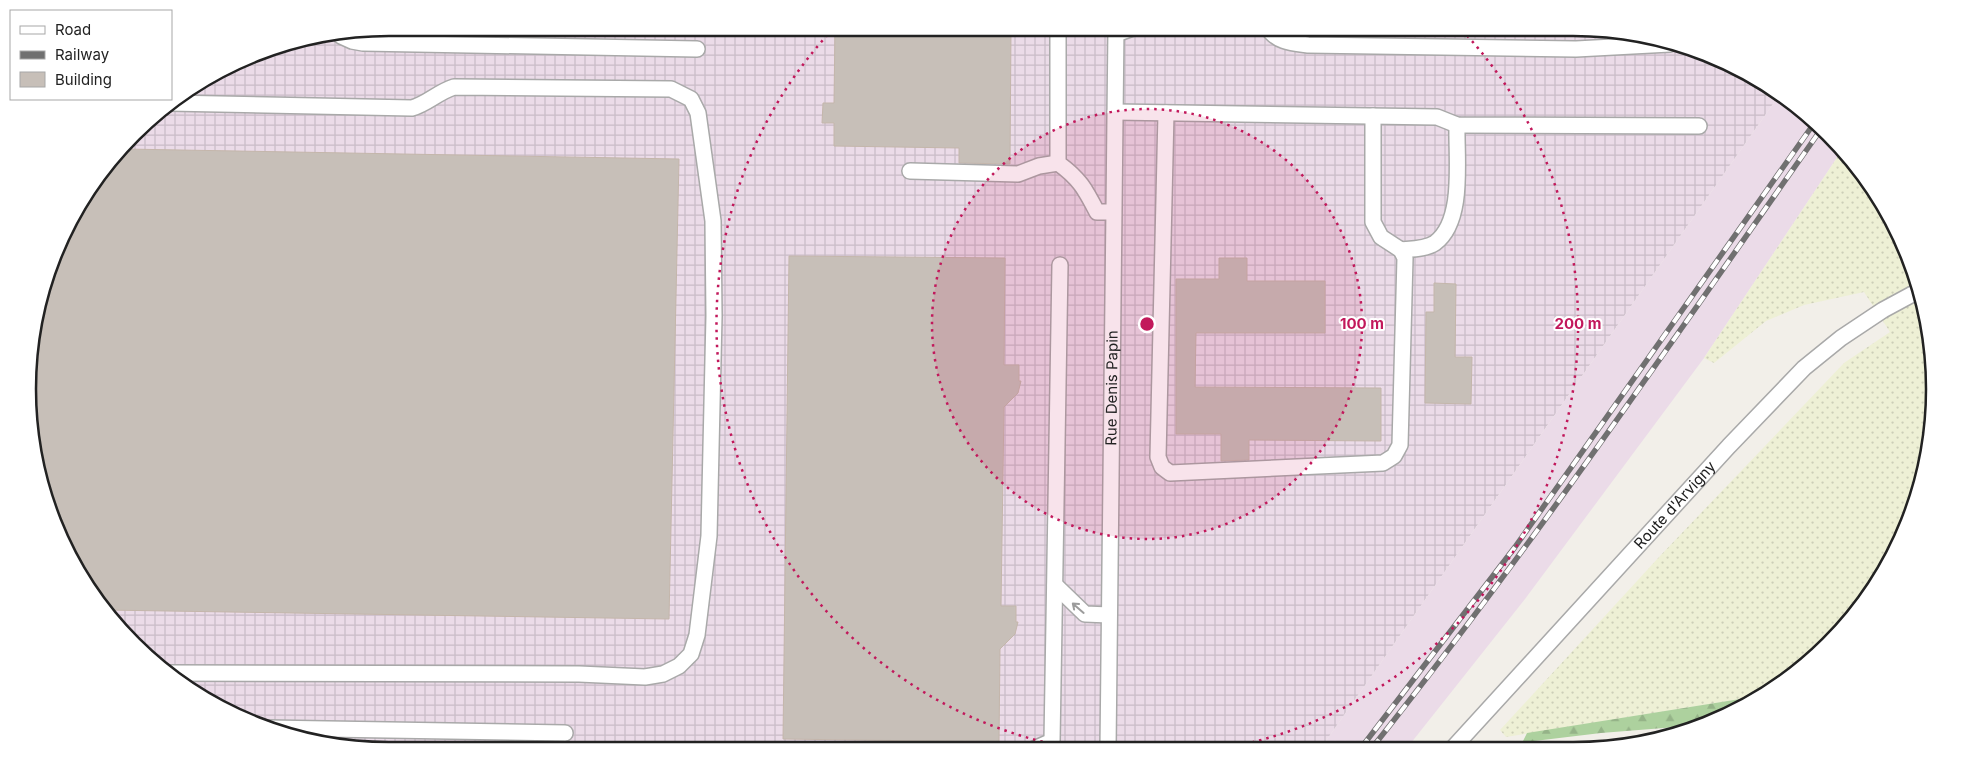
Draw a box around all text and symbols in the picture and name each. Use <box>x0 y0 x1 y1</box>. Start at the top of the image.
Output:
legend <box>10 10 172 100</box>
text: Road <box>55 20 91 39</box>
text: Railway <box>55 45 110 64</box>
text: Building <box>55 70 112 89</box>
text: 100 m <box>1340 314 1384 333</box>
text: 200 m <box>1555 314 1601 333</box>
centre of rings <box>1138 315 1156 333</box>
street label: Rue Denis Papin <box>1101 330 1122 446</box>
street label: Route d'Arvigny <box>1630 457 1720 553</box>
one-way arrow <box>1072 603 1085 614</box>

